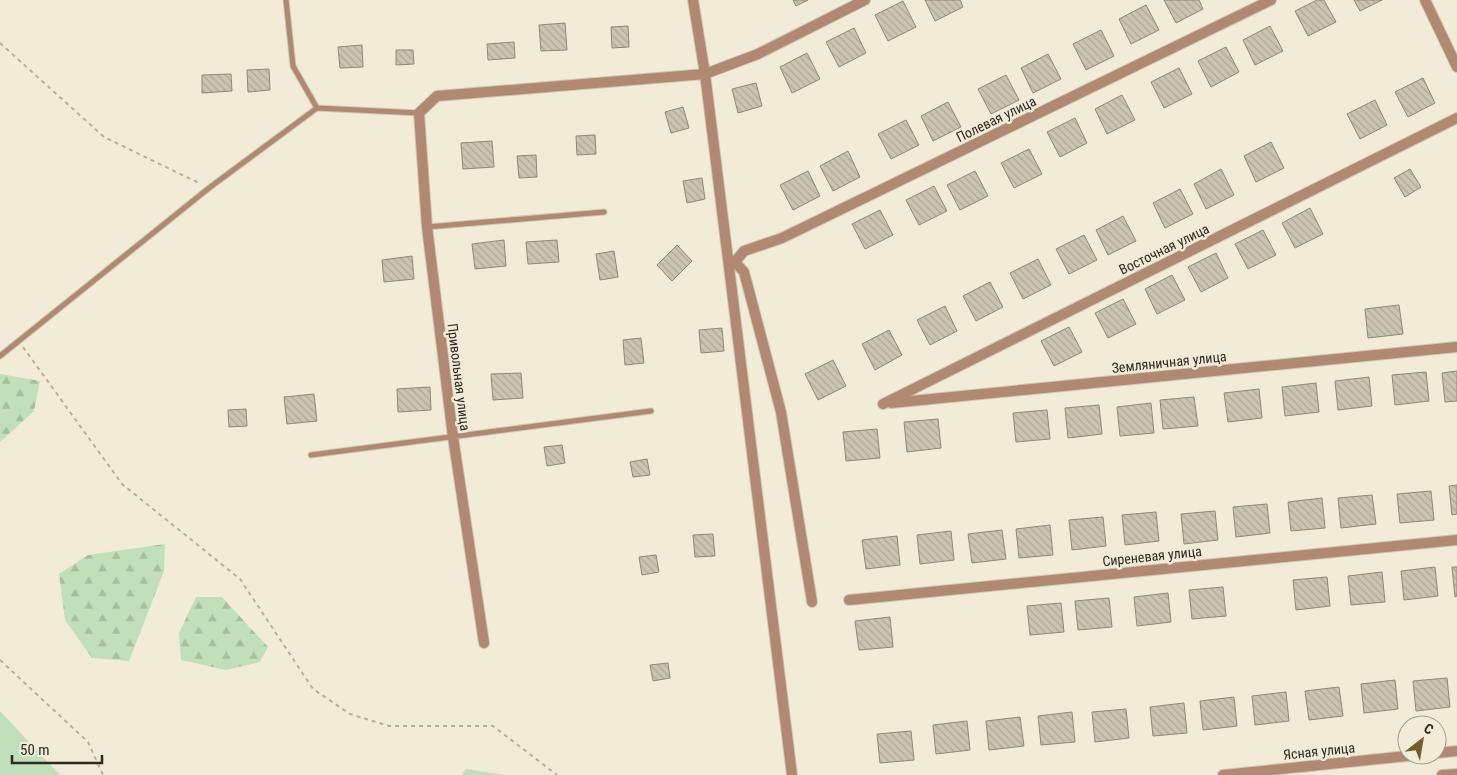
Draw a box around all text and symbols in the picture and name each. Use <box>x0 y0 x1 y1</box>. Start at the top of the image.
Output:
street label: Полевая улица <box>953 93 1039 145</box>
street label: Восточная улица <box>1116 220 1212 278</box>
street label: Привольная улица <box>444 322 474 432</box>
street label: Земляничная улица <box>1111 348 1227 376</box>
street label: Сиреневая улица <box>1102 543 1202 569</box>
north arrow <box>1397 715 1447 765</box>
text: С <box>1421 720 1436 738</box>
scale bar <box>12 732 102 764</box>
street label: Ясная улица <box>1282 739 1356 763</box>
text: 50 m <box>20 741 50 759</box>

